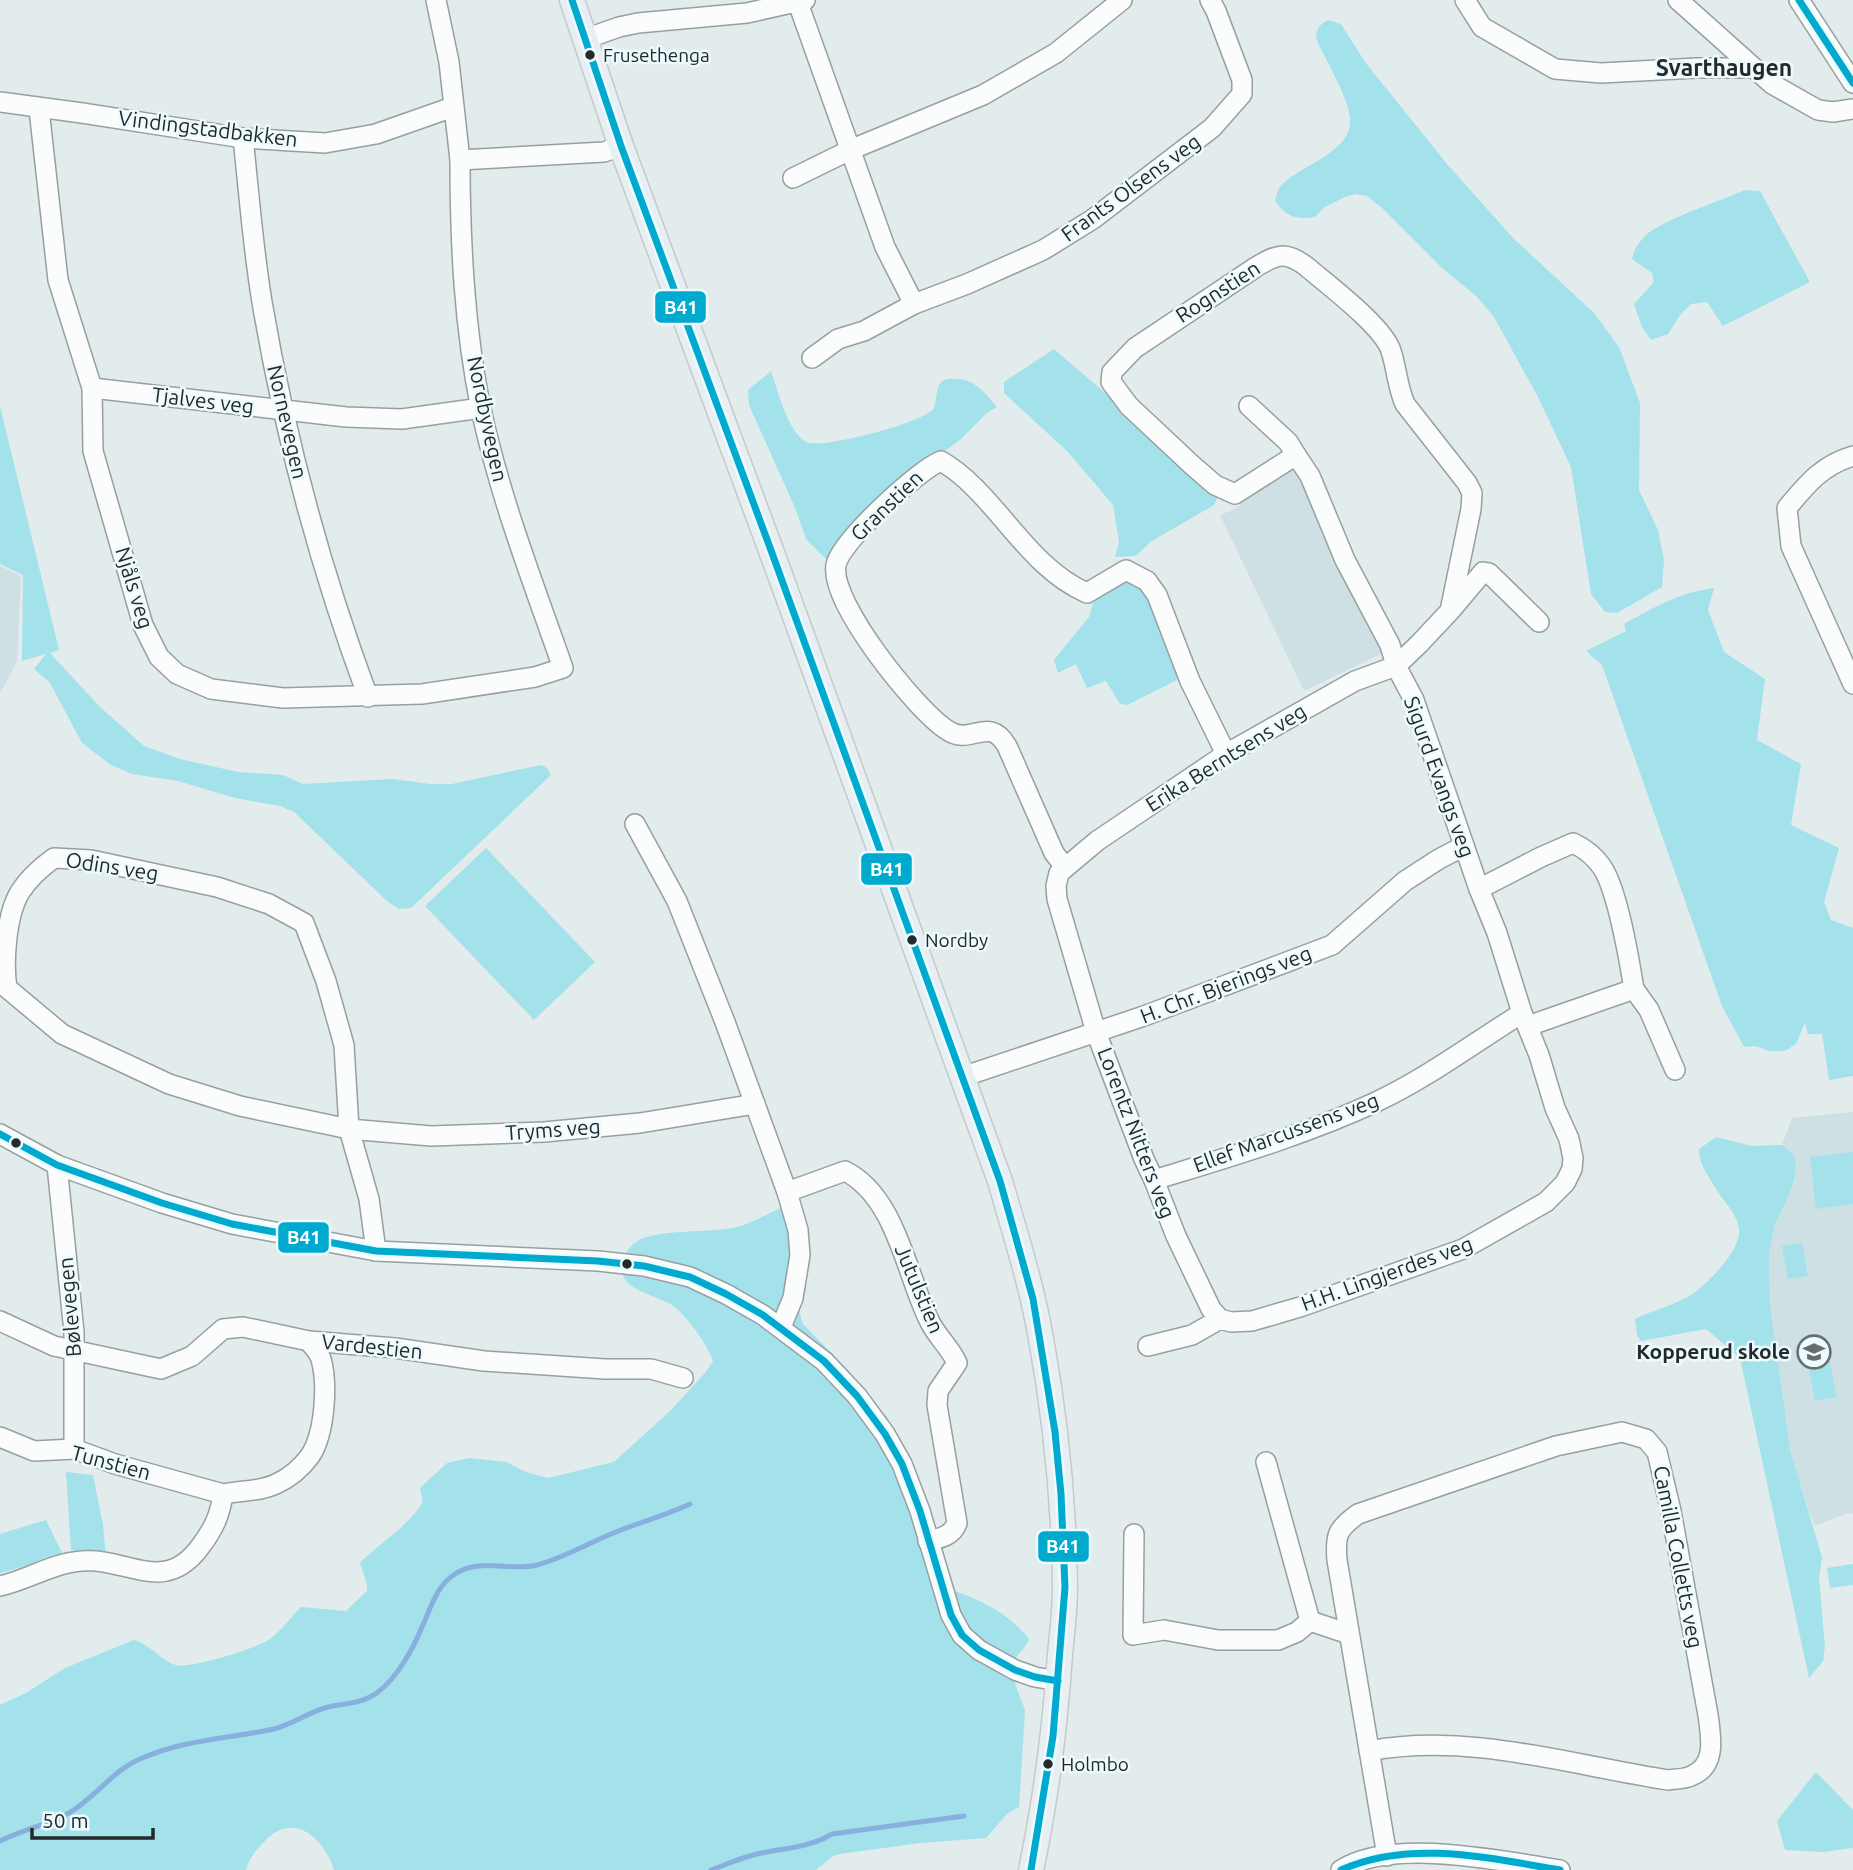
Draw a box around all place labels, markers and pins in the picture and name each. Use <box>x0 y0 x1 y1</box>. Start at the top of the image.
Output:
place label: Frusethenga <box>603 44 710 66</box>
marker: Frusethenga <box>583 48 597 62</box>
place label: Nordby <box>925 929 988 951</box>
marker: Nordby <box>905 933 919 947</box>
unlabelled marker <box>9 1136 23 1150</box>
unlabelled marker <box>620 1257 634 1271</box>
school or university icon: Kopperud skole <box>1795 1333 1833 1371</box>
place label: Kopperud skole <box>1636 1339 1790 1363</box>
place label: Holmbo <box>1061 1753 1129 1775</box>
marker: Holmbo <box>1041 1757 1055 1771</box>

